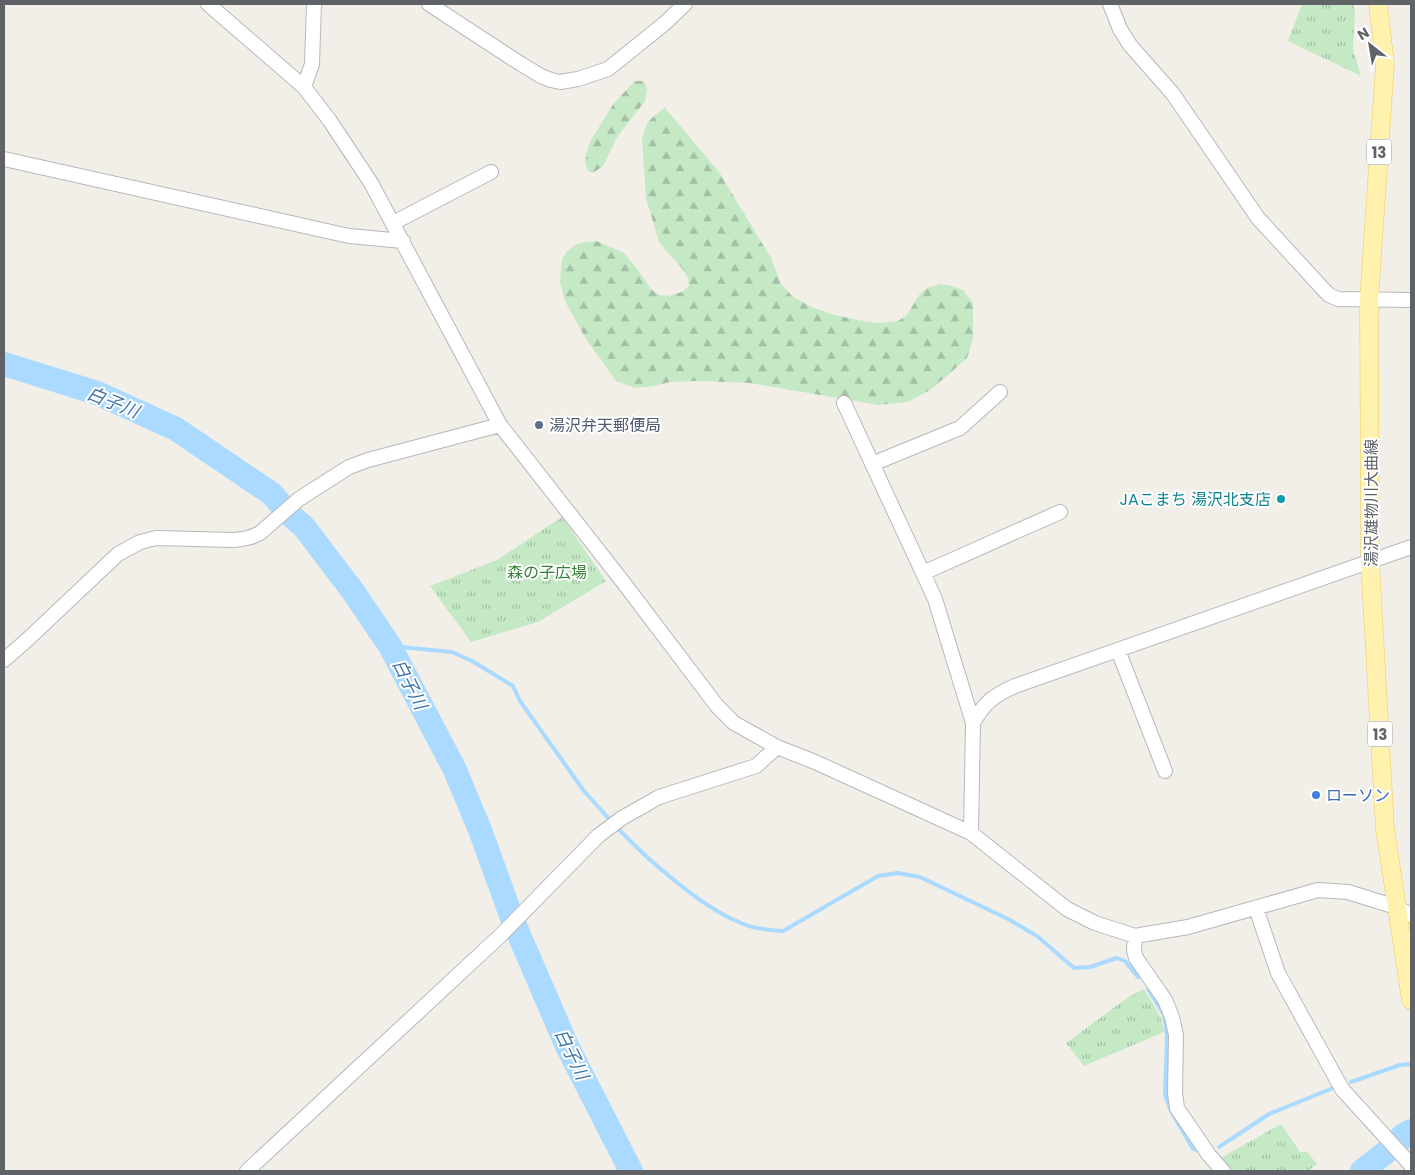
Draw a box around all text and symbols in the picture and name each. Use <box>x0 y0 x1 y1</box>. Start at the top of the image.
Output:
north arrow <box>1345 20 1395 70</box>
text: N <box>1354 23 1373 45</box>
road number: 13 <box>1366 140 1392 164</box>
water label: 白子川 <box>83 380 145 424</box>
place label: 湯沢弁天郵便局 <box>549 414 661 437</box>
marker: 湯沢弁天郵便局 <box>533 419 545 431</box>
street label: 湯沢雄物川大曲線 <box>1360 439 1383 567</box>
place label: JAこまち 湯沢北支店 <box>1119 488 1271 511</box>
marker: JAこまち 湯沢北支店 <box>1275 493 1287 505</box>
park label: 森の子広場 <box>507 561 587 584</box>
water label: 白子川 <box>387 654 434 716</box>
road number: 13 <box>1368 722 1392 746</box>
place label: ローソン <box>1326 784 1390 807</box>
marker: ローソン <box>1310 789 1322 801</box>
water label: 白子川 <box>549 1024 596 1086</box>

